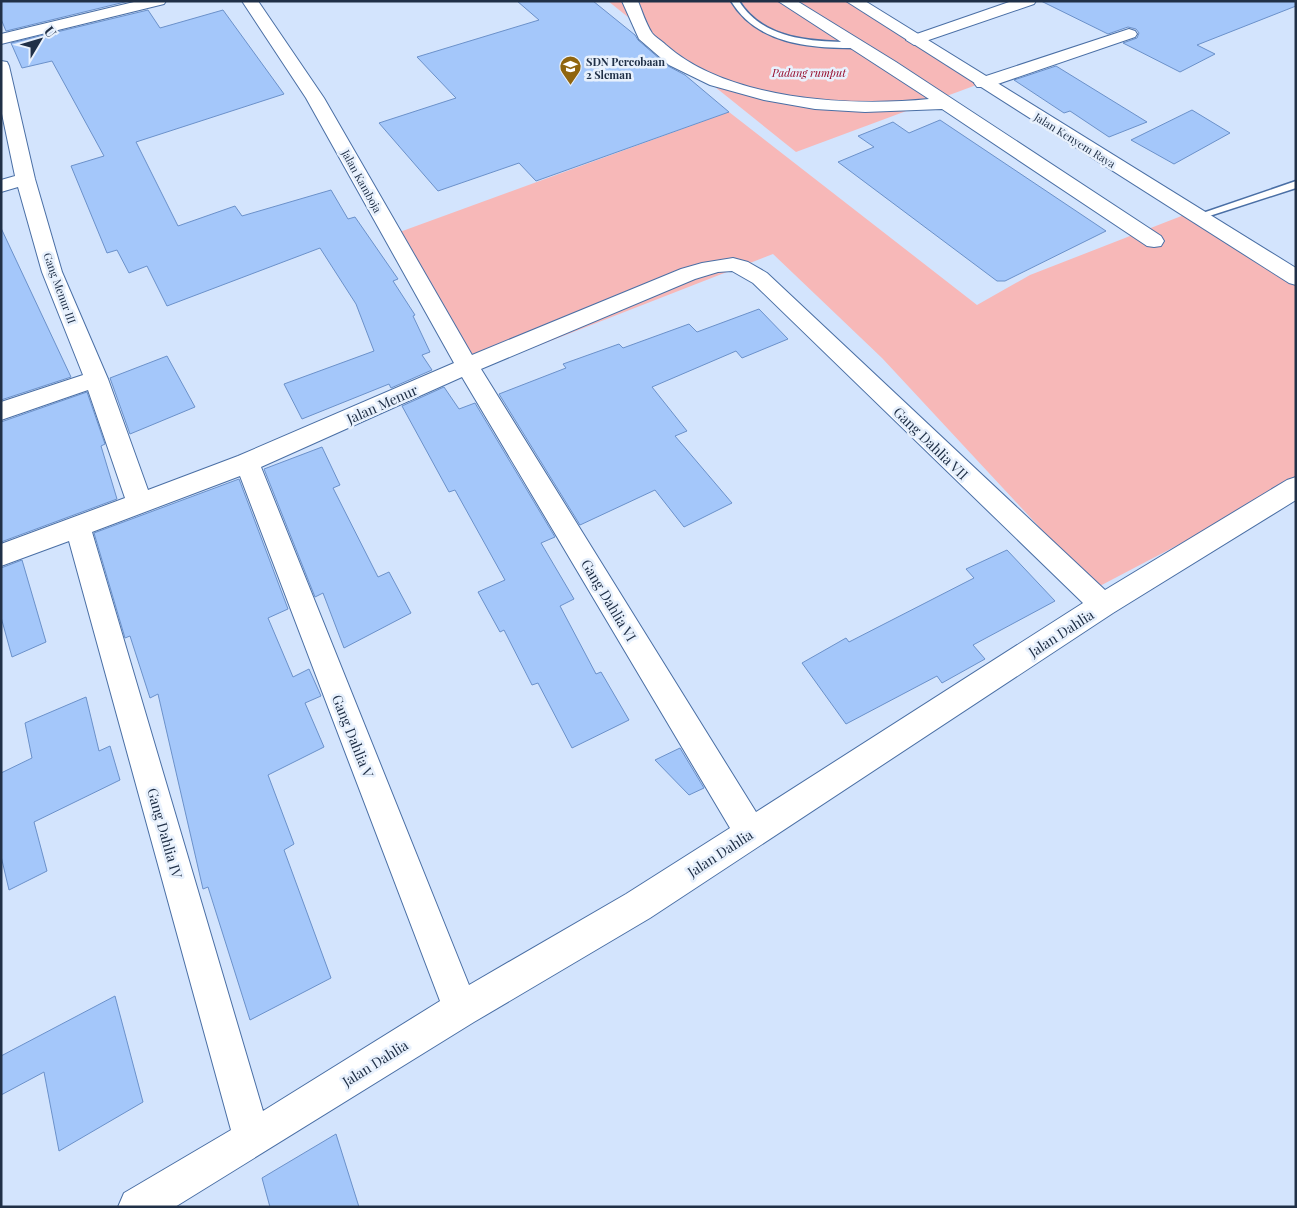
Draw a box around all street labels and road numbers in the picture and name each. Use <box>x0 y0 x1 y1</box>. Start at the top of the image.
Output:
street label: Jalan Kenyem Raya <box>1031 108 1119 171</box>
street label: Jalan Kamboja <box>338 146 386 216</box>
street label: Gang Menur III <box>40 250 80 326</box>
street label: Jalan Menur <box>343 380 421 429</box>
street label: Gang Dahlia VII <box>889 402 973 484</box>
street label: Gang Dahlia VI <box>577 555 641 645</box>
street label: Jalan Dahlia <box>1024 605 1097 662</box>
street label: Gang Dahlia V <box>328 692 378 780</box>
street label: Gang Dahlia IV <box>143 786 187 881</box>
street label: Jalan Dahlia <box>683 825 756 882</box>
street label: Jalan Dahlia <box>338 1035 412 1091</box>

